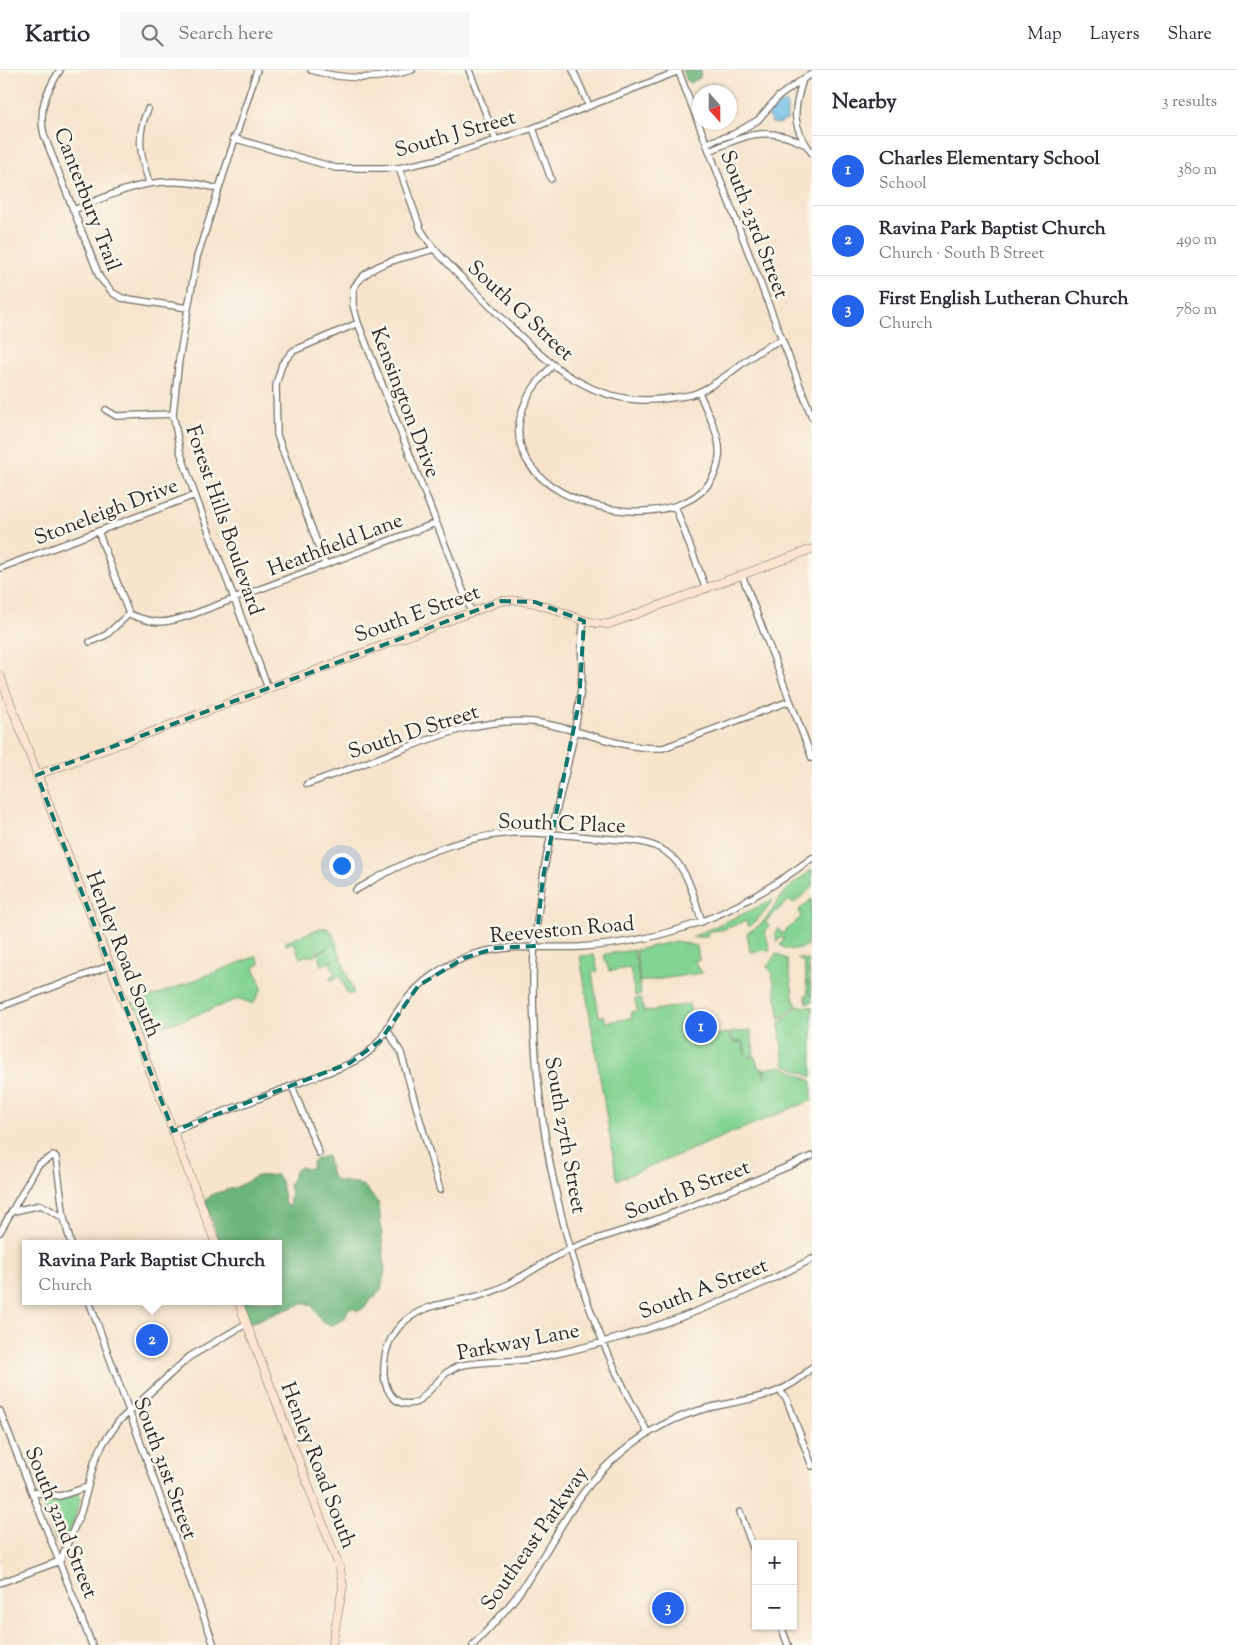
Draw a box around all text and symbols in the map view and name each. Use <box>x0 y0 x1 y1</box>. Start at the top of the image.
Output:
search box <box>120 12 470 57</box>
text: Kartio <box>25 18 90 52</box>
icon: search <box>138 21 166 49</box>
text: Search here <box>178 21 273 48</box>
text: Map <box>1027 22 1062 48</box>
text: Layers <box>1090 22 1140 48</box>
text: Share <box>1168 22 1212 48</box>
north arrow <box>692 85 737 130</box>
text: Nearby <box>832 88 897 118</box>
text: 3 results <box>1162 91 1217 114</box>
street label: South J Street <box>391 103 520 167</box>
street label: Canterbury Trail <box>45 123 127 276</box>
street label: South 23rd Street <box>711 146 795 303</box>
text: Charles Elementary School <box>879 146 1100 173</box>
text: 1 <box>845 159 851 182</box>
text: 380 m <box>1177 159 1217 182</box>
text: School <box>879 173 927 196</box>
text: Ravina Park Baptist Church <box>879 216 1106 243</box>
text: 2 <box>844 229 852 252</box>
text: 490 m <box>1176 229 1217 252</box>
text: Church · South B Street <box>879 243 1044 266</box>
street label: South G Street <box>460 254 580 369</box>
text: First English Lutheran Church <box>879 286 1129 313</box>
text: 3 <box>845 299 851 322</box>
text: 780 m <box>1176 299 1217 322</box>
text: Church <box>879 313 933 336</box>
street label: Kensington Drive <box>362 323 447 482</box>
street label: Forest Hills Boulevard <box>176 421 270 620</box>
street label: Stoneleigh Drive <box>30 472 183 554</box>
street label: Heathfield Lane <box>264 506 408 585</box>
street label: South E Street <box>351 578 485 651</box>
street label: South D Street <box>345 698 483 768</box>
street label: South C Place <box>498 808 626 842</box>
your location <box>329 853 355 879</box>
street label: Henley Road South <box>77 867 168 1042</box>
street label: Reeveston Road <box>489 910 636 952</box>
pin: 1 <box>685 1008 717 1046</box>
street label: South 27th Street <box>535 1055 593 1216</box>
street label: South B Street <box>621 1153 755 1229</box>
popup <box>22 1240 282 1305</box>
text: Ravina Park Baptist Church <box>39 1248 265 1275</box>
street label: South A Street <box>635 1252 772 1328</box>
text: Church <box>39 1275 93 1298</box>
street label: Parkway Lane <box>455 1316 582 1370</box>
pin: 2 <box>136 1321 168 1359</box>
street label: Henley Road South <box>272 1378 363 1553</box>
street label: South 31st Street <box>124 1393 204 1544</box>
street label: South 32nd Street <box>16 1442 104 1603</box>
street label: Southeast Parkway <box>475 1460 597 1617</box>
map controls <box>752 1540 797 1630</box>
button: + <box>752 1540 797 1585</box>
button: − <box>752 1585 797 1630</box>
pin: 3 <box>652 1589 684 1627</box>

